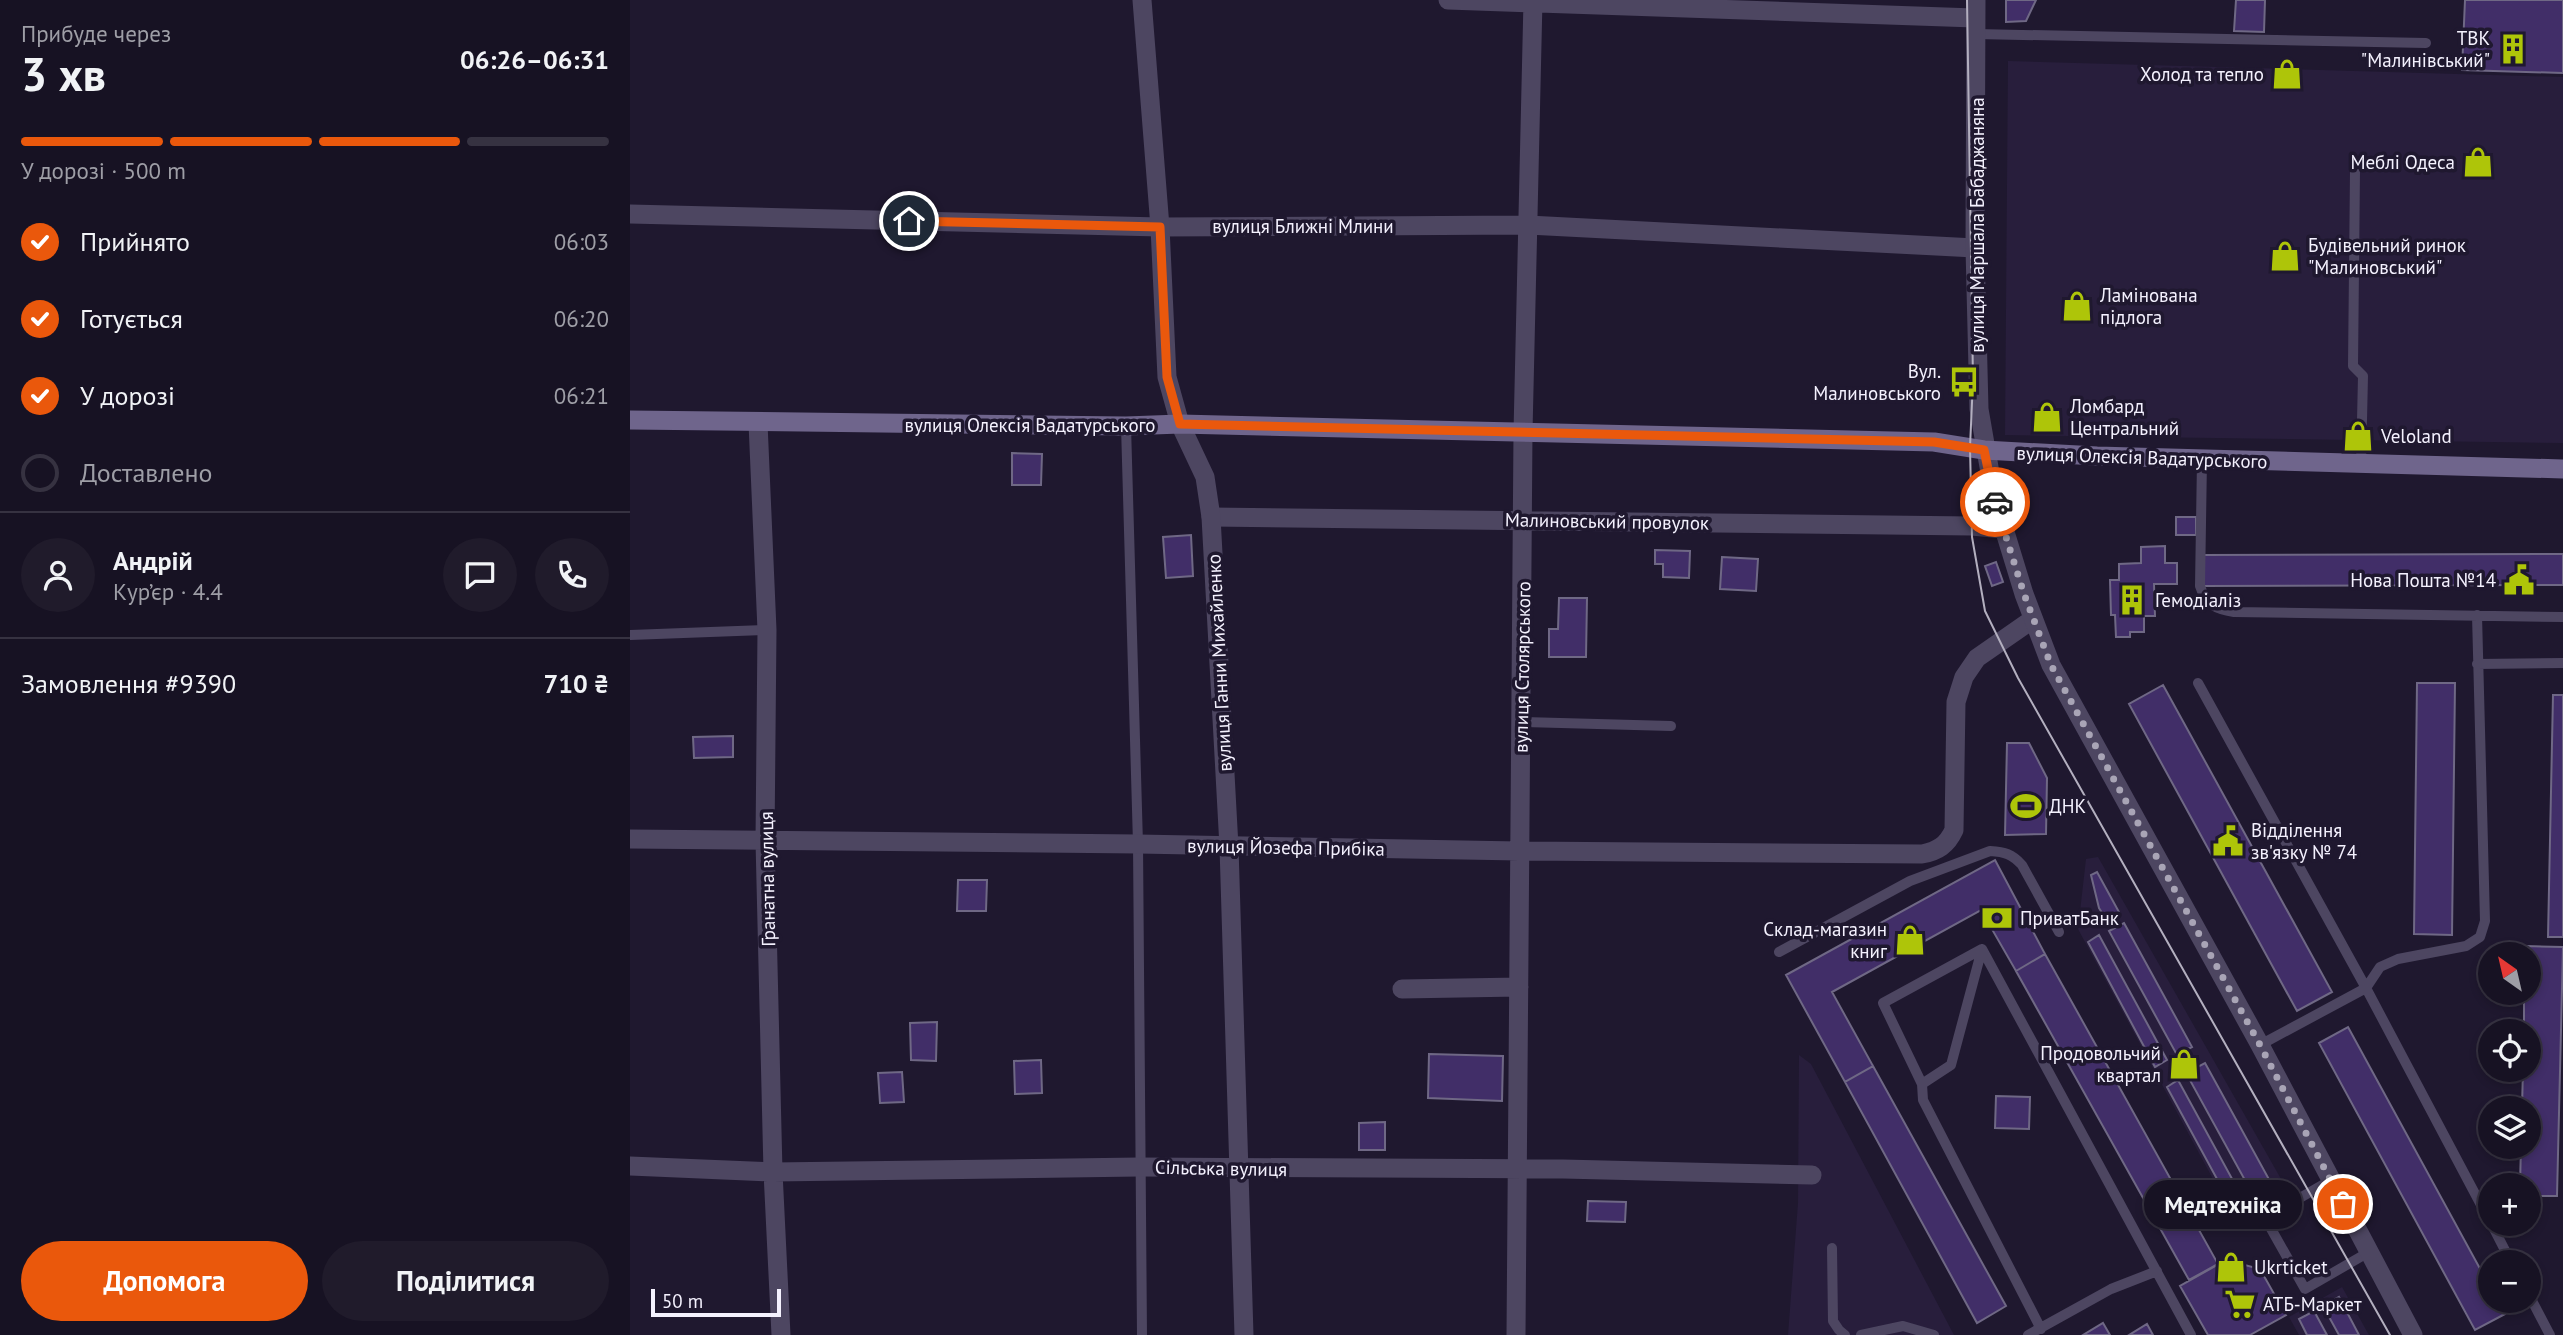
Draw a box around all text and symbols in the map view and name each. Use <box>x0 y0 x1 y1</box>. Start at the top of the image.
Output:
text: Прибуде через <box>21 19 171 48</box>
place label: ТВК "Малинівський" <box>2361 26 2490 72</box>
building icon: ТВК "Малинівський" <box>2496 32 2530 66</box>
text: 06:26–06:31 <box>460 43 609 76</box>
text: 3 хв <box>21 44 106 104</box>
shop icon: Холод та тепло <box>2270 57 2304 91</box>
place label: Холод та тепло <box>2140 62 2264 86</box>
street label: вулиця Маршала Бабаджаняна <box>1965 97 1989 353</box>
shop icon: Меблі Одеса <box>2461 145 2495 179</box>
place label: Меблі Одеса <box>2350 150 2455 174</box>
text: У дорозі · 500 m <box>21 156 186 185</box>
pin <box>879 191 939 251</box>
icon: home <box>890 202 928 240</box>
street label: вулиця Ближні Млини <box>1212 214 1394 238</box>
icon: check <box>21 223 59 261</box>
text: Прийнято <box>80 225 190 258</box>
text: 06:03 <box>554 227 609 256</box>
place label: Будівельний ринок "Малиновський" <box>2308 233 2466 279</box>
shop icon: Будівельний ринок "Малиновський" <box>2268 239 2302 273</box>
place label: Ламінована підлога <box>2099 283 2198 329</box>
shop icon: Ламінована підлога <box>2060 289 2094 323</box>
icon: check <box>21 300 59 338</box>
text: Готується <box>80 302 183 335</box>
text: 06:20 <box>554 304 609 333</box>
place label: Вул. Малиновського <box>1813 359 1941 405</box>
bus stop icon: Вул. Малиновського <box>1947 365 1981 399</box>
icon: check <box>21 377 59 415</box>
text: У дорозі <box>80 379 175 412</box>
text: 06:21 <box>554 381 609 410</box>
place label: Ломбард Центральний <box>2069 394 2179 440</box>
shop icon: Ломбард Центральний <box>2030 400 2064 434</box>
street label: вулиця Олексія Вадатурського <box>904 413 1156 437</box>
shop icon: Veloland <box>2341 419 2375 453</box>
place label: Veloland <box>2380 424 2452 448</box>
street label: вулиця Олексія Вадатурського <box>2016 441 2268 473</box>
text: Доставлено <box>80 456 213 489</box>
courier <box>1960 467 2030 537</box>
icon: car <box>1976 483 2014 521</box>
street label: Малиновський провулок <box>1505 507 1709 535</box>
button: person <box>21 538 95 612</box>
button: chat <box>443 538 517 612</box>
button: phone <box>535 538 609 612</box>
text: Андрій <box>113 544 193 577</box>
street label: вулиця Ганни Михайленко <box>1201 554 1237 772</box>
public building icon: Нова Пошта №14 <box>2502 563 2536 597</box>
place label: Нова Пошта №14 <box>2350 568 2496 592</box>
text: Кур’єр · 4.4 <box>113 577 223 606</box>
street label: вулиця Столярського <box>1509 581 1535 753</box>
building icon: Гемодіаліз <box>2115 583 2149 617</box>
place label: Гемодіаліз <box>2155 588 2241 612</box>
text: Замовлення #9390 <box>21 667 236 700</box>
text: 710 ₴ <box>543 667 609 700</box>
sports icon: ДНК <box>2009 789 2043 823</box>
place label: ДНК <box>2049 794 2086 818</box>
street label: Гранатна вулиця <box>754 811 780 947</box>
place label: Відділення зв'язку № 74 <box>2251 818 2357 864</box>
public building icon: Відділення зв'язку № 74 <box>2211 824 2245 858</box>
street label: вулиця Йозефа Прибіка <box>1187 833 1385 861</box>
bank icon: ПриватБанк <box>1980 901 2014 935</box>
place label: ПриватБанк <box>2020 906 2119 930</box>
place label: Склад-магазин книг <box>1763 917 1888 963</box>
shop icon: Склад-магазин книг <box>1893 923 1927 957</box>
north arrow <box>2478 942 2541 1004</box>
map controls <box>2478 942 2541 1313</box>
button: locate <box>2478 1019 2541 1082</box>
place label: Продовольчий квартал <box>2040 1041 2161 1087</box>
shop icon: Продовольчий квартал <box>2167 1047 2201 1081</box>
button: layers <box>2478 1096 2541 1159</box>
street label: Сільська вулиця <box>1155 1155 1287 1181</box>
button: + <box>2478 1173 2541 1236</box>
pin <box>2313 1174 2373 1234</box>
callout: Медтехніка <box>2144 1180 2301 1228</box>
icon: bag <box>2324 1185 2362 1223</box>
text: Медтехніка <box>2164 1190 2282 1219</box>
button: Допомога <box>21 1241 308 1321</box>
button: Поділитися <box>322 1241 609 1321</box>
shop icon: Ukrticket <box>2214 1250 2248 1284</box>
button: − <box>2478 1250 2541 1313</box>
place label: Ukrticket <box>2254 1255 2328 1279</box>
scale bar <box>651 1286 780 1318</box>
supermarket icon: АТБ-Маркет <box>2223 1287 2257 1321</box>
text: 50 m <box>662 1289 703 1313</box>
place label: АТБ-Маркет <box>2263 1292 2362 1316</box>

